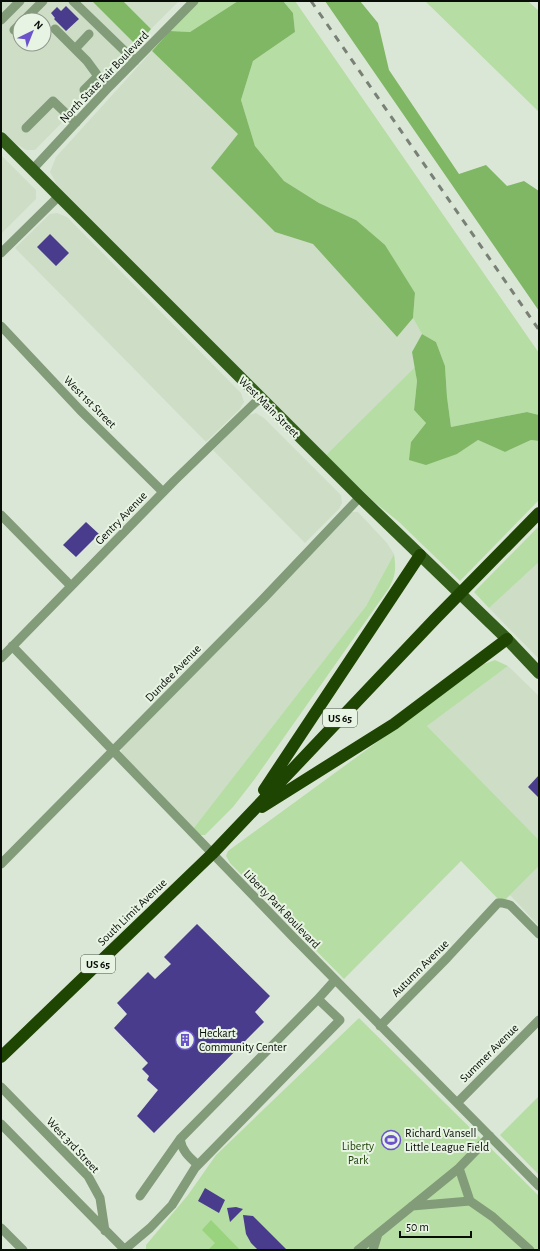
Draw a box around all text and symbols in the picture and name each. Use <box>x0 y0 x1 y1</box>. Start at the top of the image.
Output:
north arrow <box>12 12 52 52</box>
text: N <box>32 18 45 32</box>
street label: North State Fair Boulevard <box>57 29 151 125</box>
street label: West 1st Street <box>62 374 119 431</box>
street label: West Main Street <box>236 374 302 440</box>
street label: Gentry Avenue <box>93 489 150 548</box>
street label: Dundee Avenue <box>143 642 203 704</box>
road number: US 65 <box>323 709 357 727</box>
street label: Liberty Park Boulevard <box>241 867 323 951</box>
street label: South Limit Avenue <box>95 876 169 948</box>
street label: Autumn Avenue <box>389 937 451 999</box>
road number: US 65 <box>81 955 115 973</box>
street label: Summer Avenue <box>457 1021 521 1085</box>
place label: Heckart Community Center <box>199 1027 287 1054</box>
building icon: Heckart Community Center <box>174 1029 196 1051</box>
street label: West 3rd Street <box>44 1115 102 1175</box>
place label: Richard Vansell Little League Field <box>405 1127 489 1153</box>
sports icon: Richard Vansell Little League Field <box>380 1129 402 1151</box>
park label: Liberty Park <box>342 1140 374 1166</box>
scale bar <box>400 1213 471 1239</box>
text: 50 m <box>406 1221 429 1233</box>

